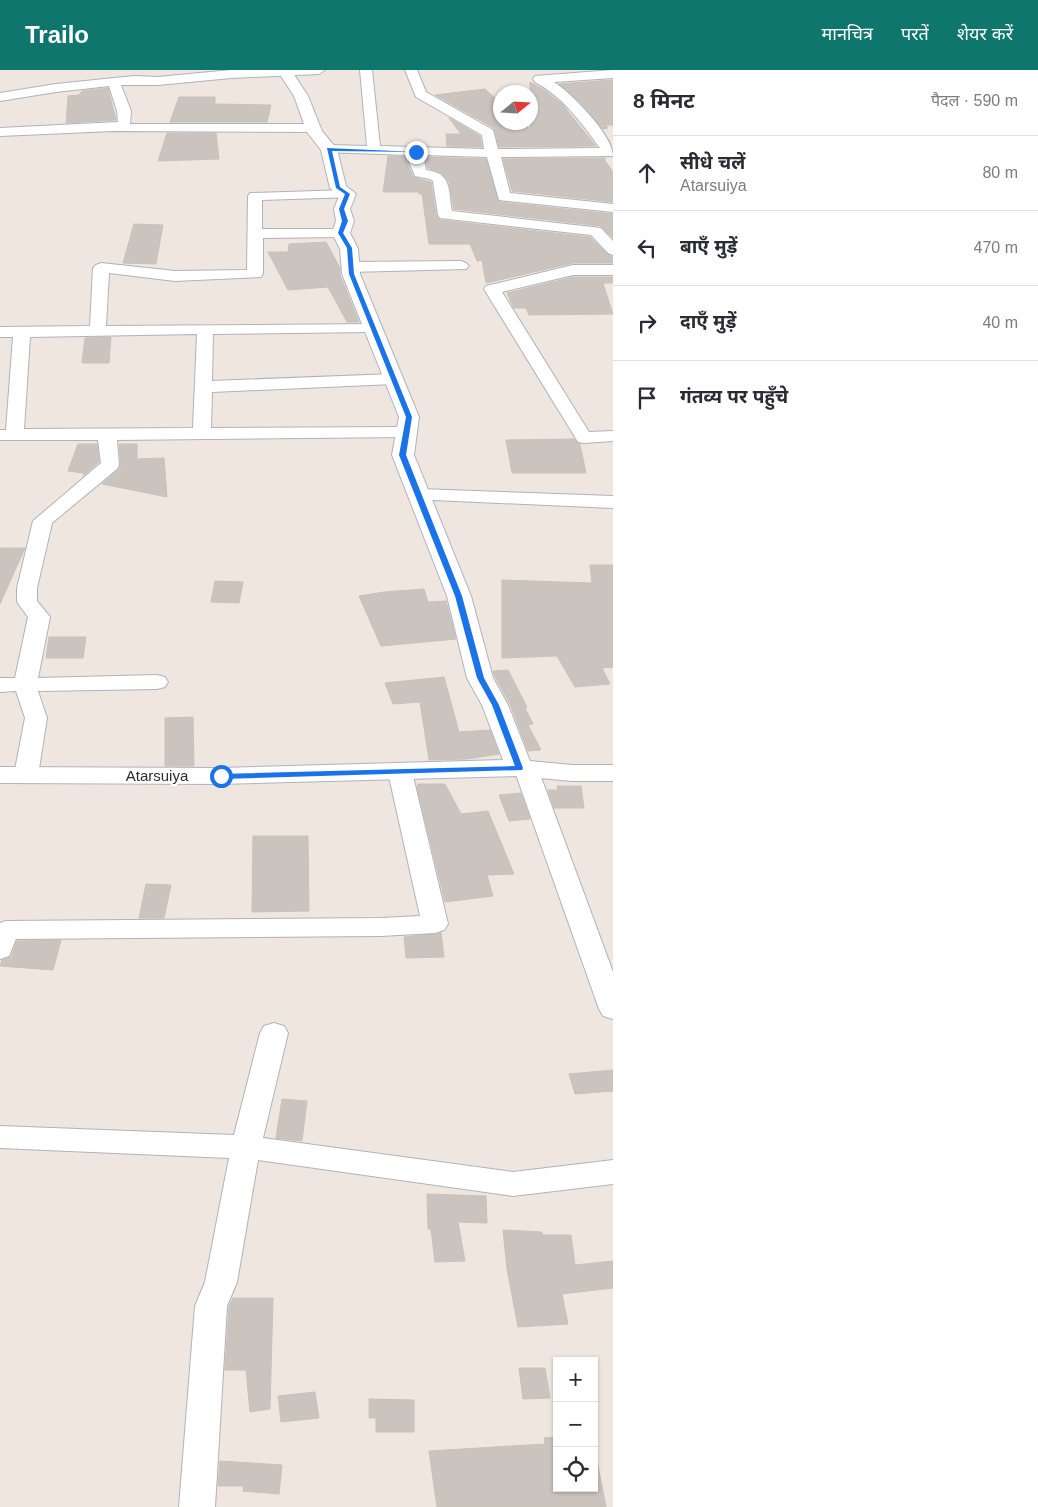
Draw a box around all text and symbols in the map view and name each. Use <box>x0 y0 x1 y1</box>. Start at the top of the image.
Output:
text: Trailo <box>25 21 89 48</box>
text: मानचित्र <box>821 24 873 44</box>
text: परतें <box>901 24 929 44</box>
text: शेयर करें <box>957 24 1013 44</box>
north arrow <box>493 85 538 130</box>
text: 8 मिनट <box>633 89 695 112</box>
text: पैदल · 590 m <box>931 92 1018 109</box>
route end <box>405 141 428 164</box>
text: सीधे चलें <box>680 152 745 173</box>
icon: ahead <box>633 159 661 187</box>
text: 80 m <box>982 164 1018 181</box>
text: Atarsuiya <box>680 177 747 194</box>
icon: left <box>633 234 661 262</box>
text: बाएँ मुड़ें <box>680 236 737 257</box>
text: 470 m <box>974 239 1018 256</box>
icon: right <box>633 309 661 337</box>
text: दाएँ मुड़ें <box>680 311 736 332</box>
text: 40 m <box>982 314 1018 331</box>
icon: arrive <box>633 384 661 412</box>
text: गंतव्य पर पहुँचे <box>680 386 788 407</box>
route start <box>210 765 233 788</box>
street label: Atarsuiya <box>126 767 189 784</box>
map controls <box>553 1357 598 1492</box>
button: + <box>553 1357 598 1402</box>
button: − <box>553 1402 598 1447</box>
button: locate <box>553 1447 598 1492</box>

